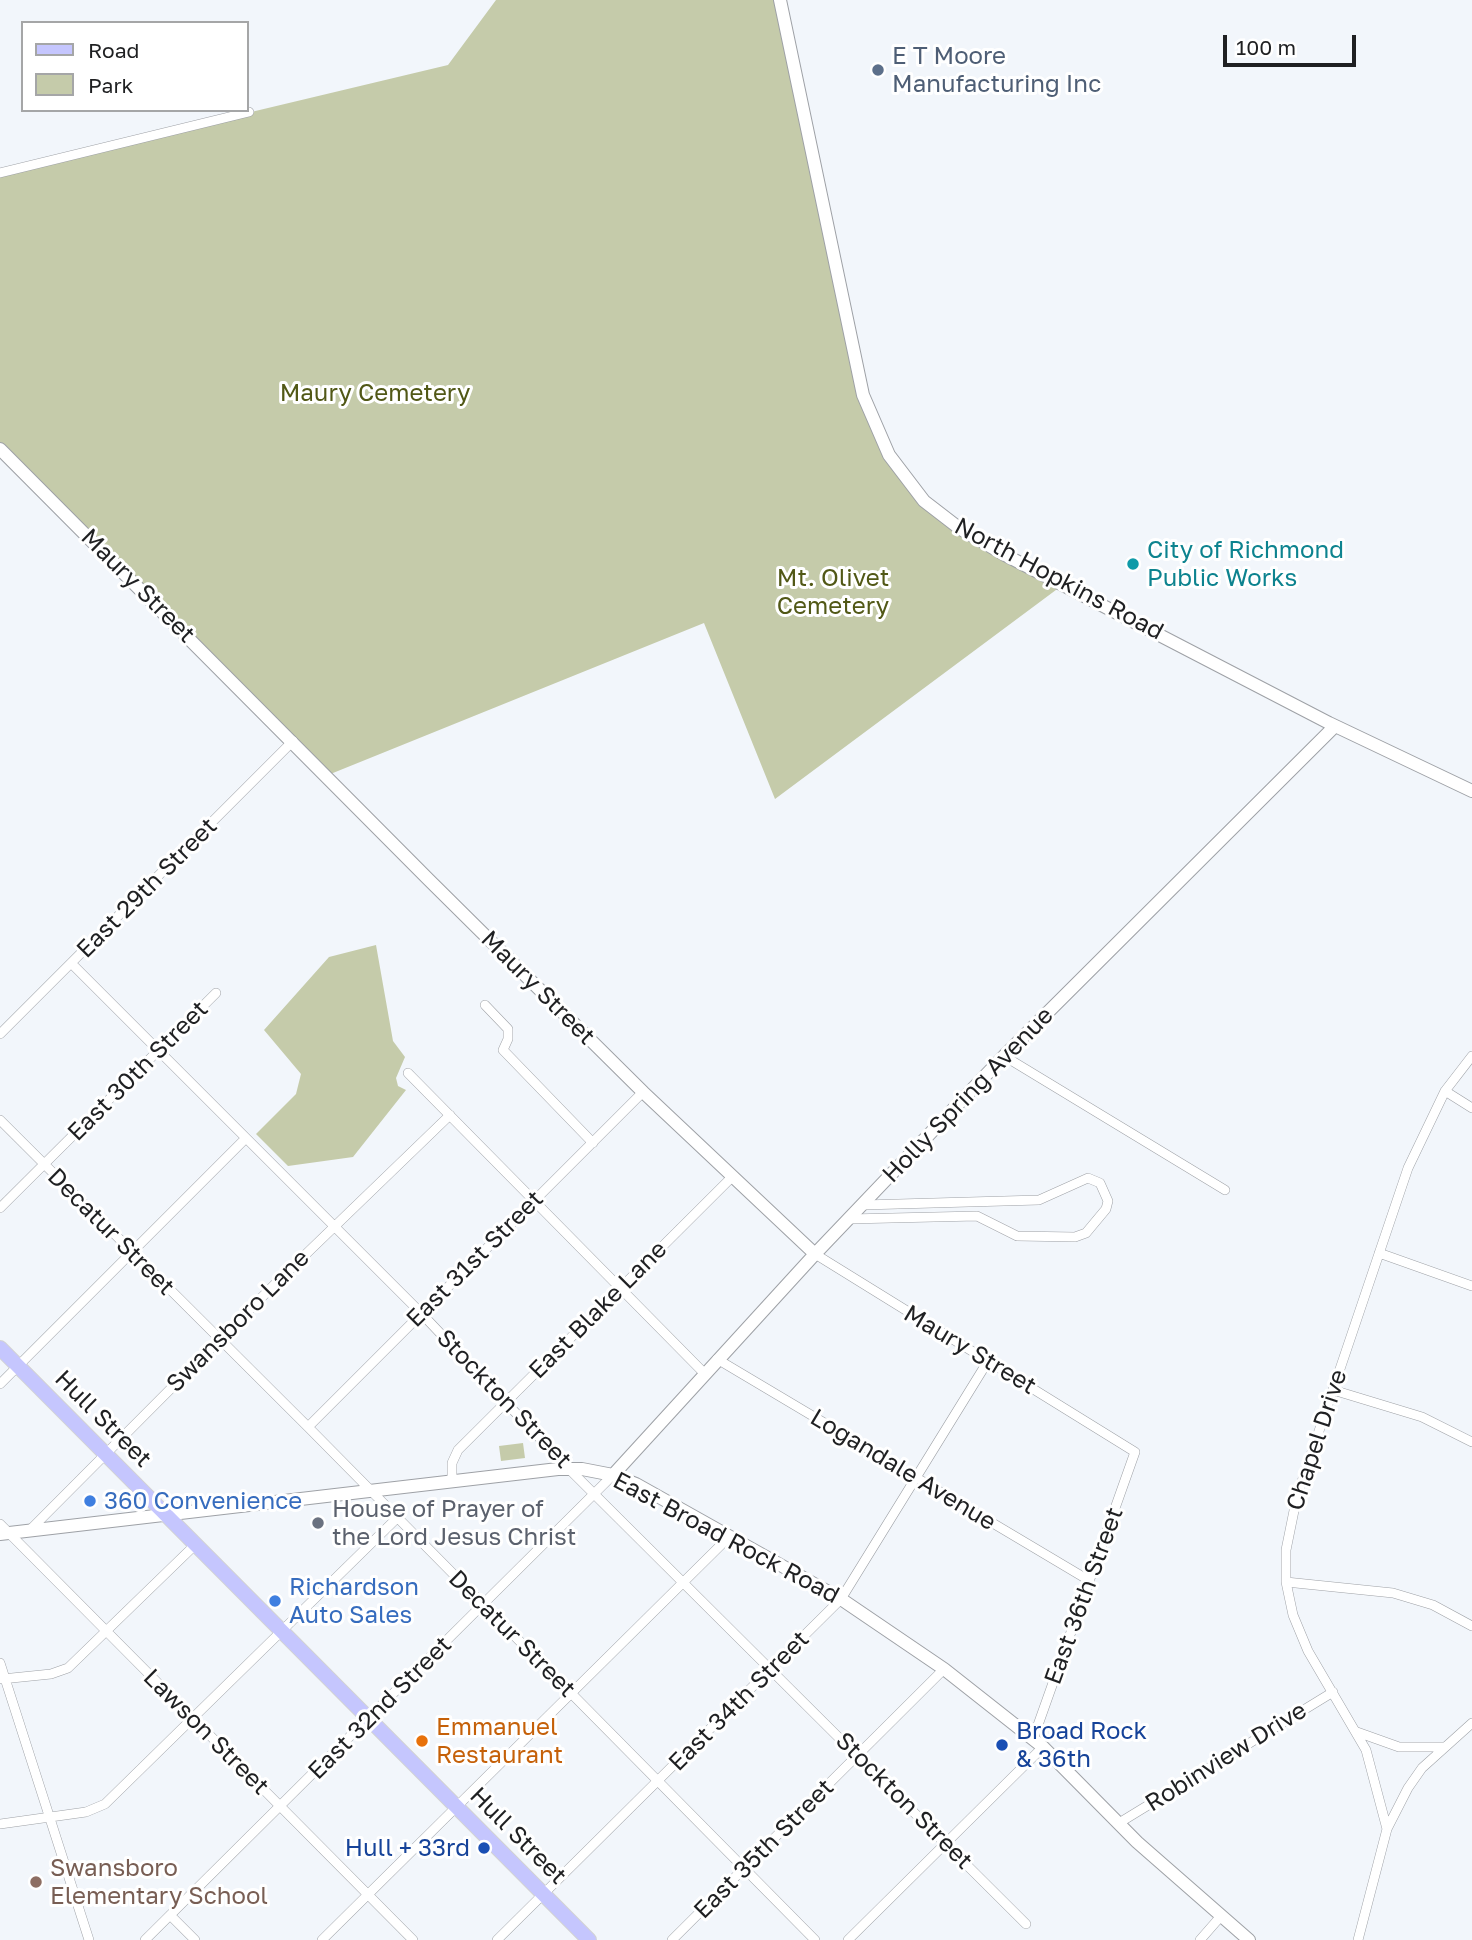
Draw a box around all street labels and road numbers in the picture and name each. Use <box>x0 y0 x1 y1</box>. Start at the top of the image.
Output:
street label: North Hopkins Road <box>950 512 1168 646</box>
street label: Maury Street <box>75 523 201 649</box>
street label: East 29th Street <box>71 812 223 964</box>
street label: Maury Street <box>475 925 601 1051</box>
street label: East 30th Street <box>62 995 214 1147</box>
street label: Holly Spring Avenue <box>877 1001 1059 1189</box>
street label: Decatur Street <box>42 1163 180 1301</box>
street label: East 31st Street <box>401 1185 549 1333</box>
street label: East Blake Lane <box>523 1235 673 1385</box>
street label: Swansboro Lane <box>161 1244 315 1398</box>
street label: Maury Street <box>899 1299 1041 1401</box>
street label: Stockton Street <box>430 1324 578 1474</box>
street label: Hull Street <box>49 1365 157 1473</box>
street label: Chapel Drive <box>1281 1366 1353 1514</box>
street label: Logandale Avenue <box>805 1403 1001 1537</box>
street label: East Broad Rock Road <box>608 1466 844 1610</box>
street label: East 36th Street <box>1039 1504 1129 1688</box>
street label: Decatur Street <box>443 1565 581 1703</box>
street label: East 34th Street <box>663 1625 815 1777</box>
street label: East 32nd Street <box>302 1630 458 1786</box>
street label: Lawson Street <box>137 1663 275 1801</box>
street label: Robinview Drive <box>1140 1696 1312 1818</box>
street label: Stockton Street <box>830 1727 978 1875</box>
street label: East 35th Street <box>688 1773 840 1925</box>
street label: Hull Street <box>464 1782 572 1890</box>

